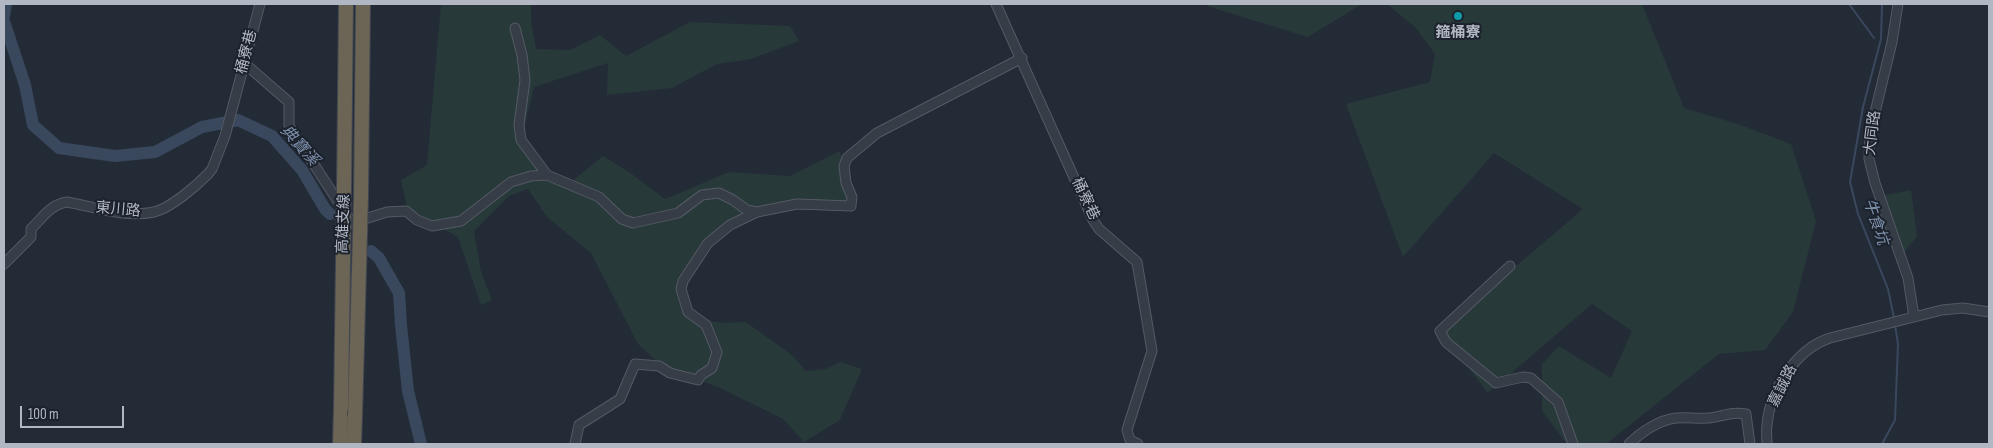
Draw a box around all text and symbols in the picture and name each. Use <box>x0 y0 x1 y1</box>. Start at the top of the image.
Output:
marker: 箍桶寮 <box>1452 10 1464 22</box>
place label: 箍桶寮 <box>1436 24 1480 42</box>
street label: 桶寮巷 <box>233 28 261 76</box>
street label: 大同路 <box>1861 110 1885 156</box>
water label: 典寶溪 <box>276 122 322 170</box>
street label: 桶寮巷 <box>1067 175 1103 223</box>
street label: 高雄支線 <box>334 194 354 254</box>
water label: 牛食坑 <box>1858 196 1892 248</box>
street label: 東川路 <box>95 199 141 221</box>
street label: 嘉誠路 <box>1765 362 1801 410</box>
scale bar <box>22 396 126 428</box>
text: 100 m <box>28 405 59 424</box>

